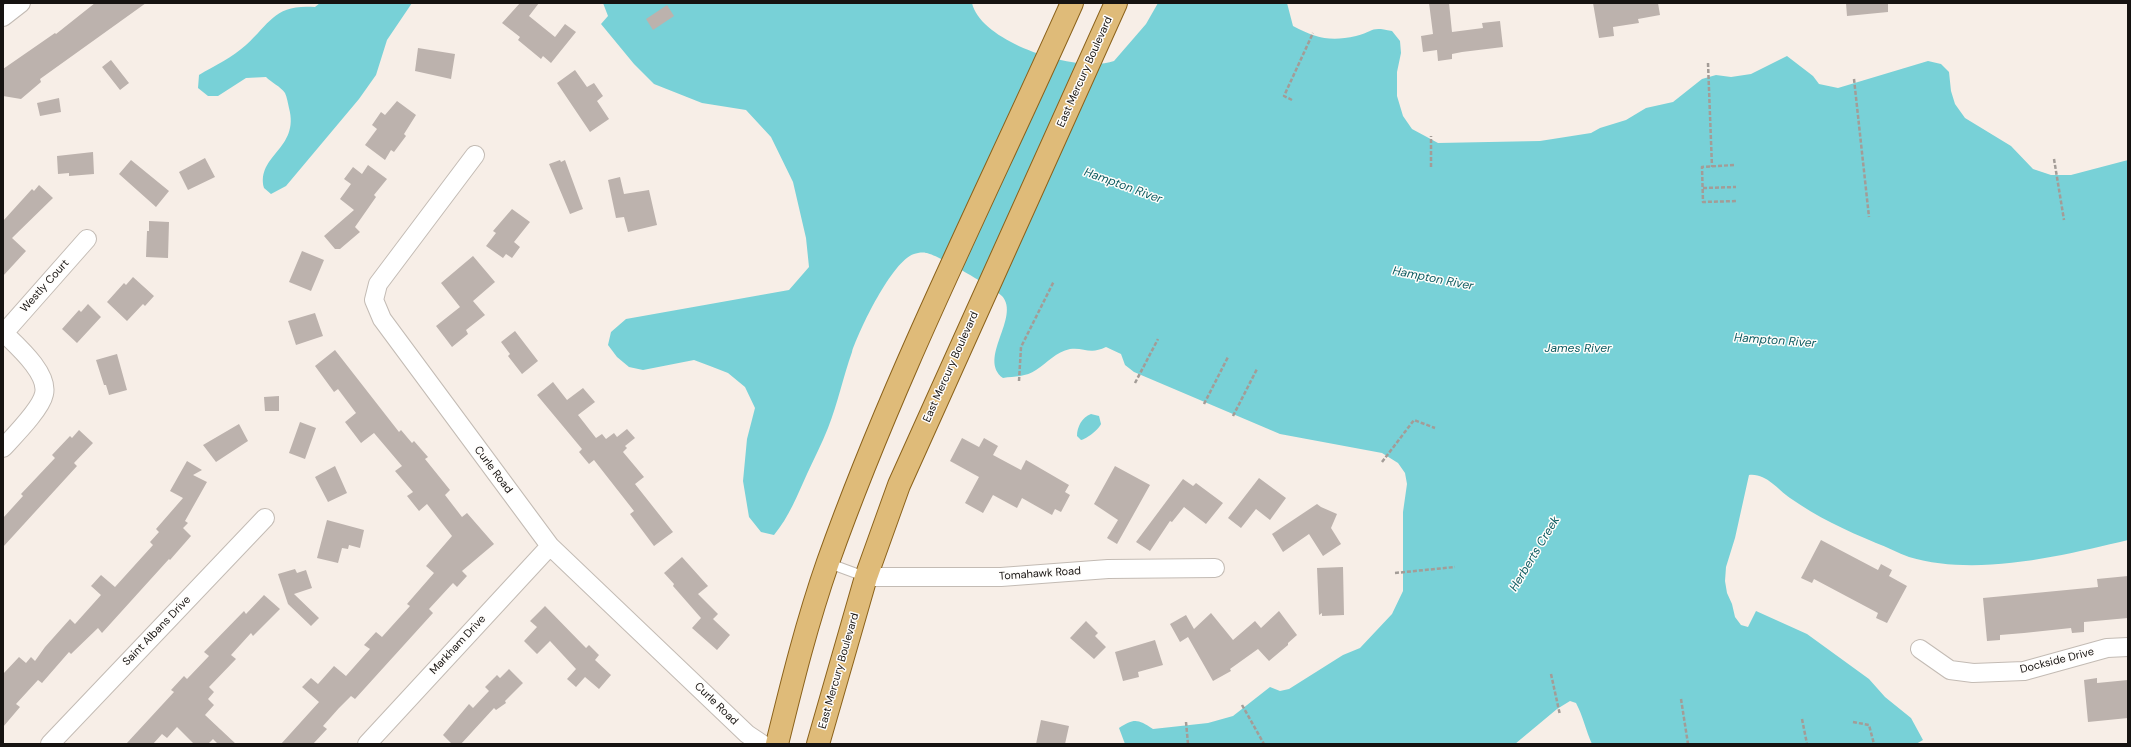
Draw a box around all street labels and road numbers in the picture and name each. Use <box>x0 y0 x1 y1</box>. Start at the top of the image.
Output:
street label: East Mercury Boulevard <box>1055 15 1115 129</box>
street label: Westly Court <box>18 257 72 315</box>
street label: East Mercury Boulevard <box>921 310 981 424</box>
street label: Curle Road <box>471 444 515 496</box>
street label: Tomahawk Road <box>999 565 1081 583</box>
street label: Saint Albans Drive <box>120 593 194 669</box>
street label: East Mercury Boulevard <box>816 612 862 730</box>
street label: Markham Drive <box>427 613 489 677</box>
street label: Dockside Drive <box>2019 645 2095 677</box>
street label: Curle Road <box>691 680 741 728</box>

